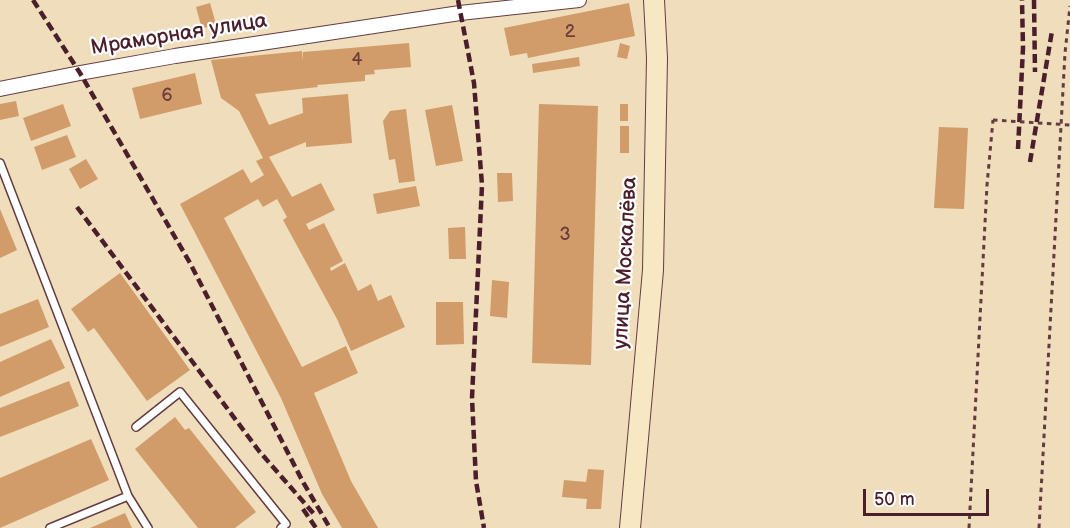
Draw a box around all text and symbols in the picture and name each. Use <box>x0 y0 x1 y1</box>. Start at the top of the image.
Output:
street label: Мраморная улица <box>89 9 269 61</box>
house number: 2 <box>565 21 575 43</box>
house number: 4 <box>352 49 362 71</box>
house number: 6 <box>162 85 172 107</box>
street label: улица Москалёва <box>609 176 643 350</box>
house number: 3 <box>559 224 571 246</box>
scale bar <box>866 477 992 515</box>
text: 50 m <box>874 489 915 510</box>

